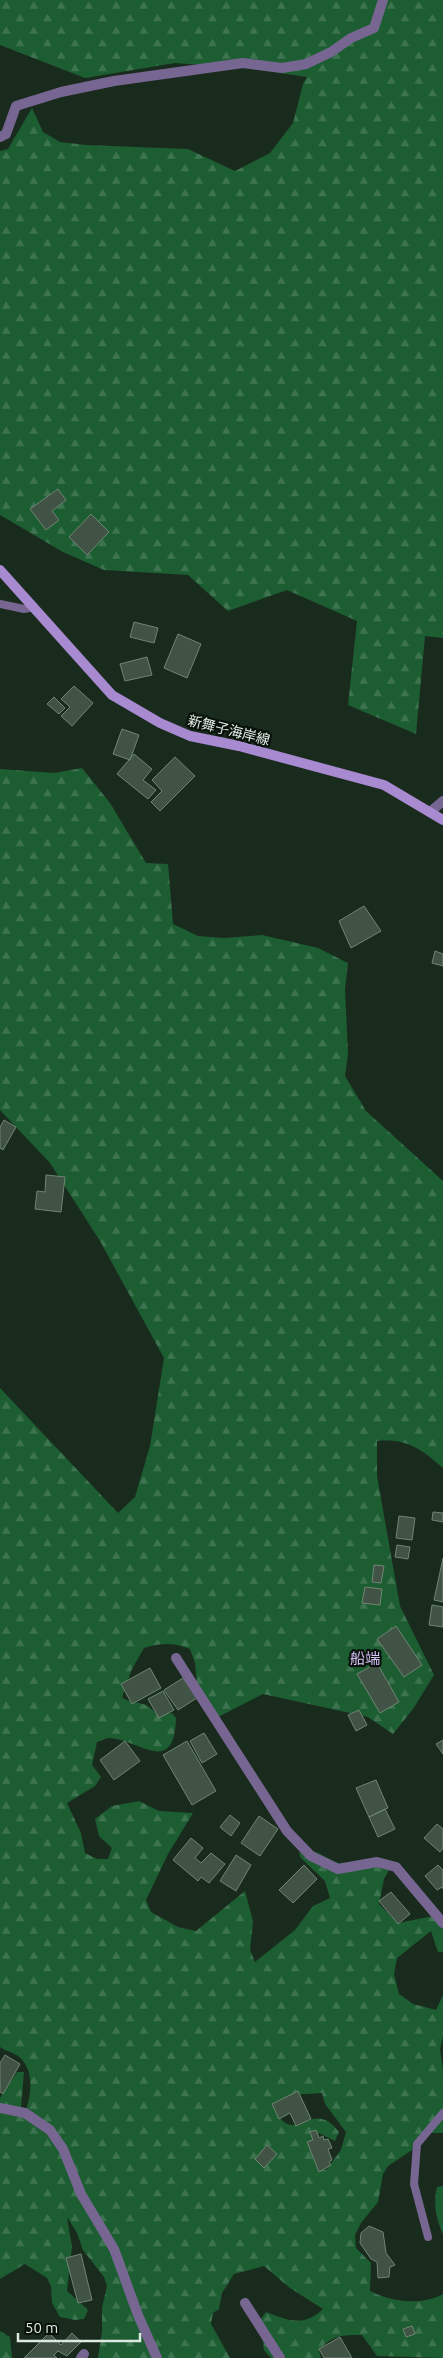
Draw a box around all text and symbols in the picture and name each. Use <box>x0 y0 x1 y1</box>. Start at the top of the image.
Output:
street label: 新舞子海岸線 <box>186 712 272 748</box>
district label: 船端 <box>350 1650 380 1667</box>
scale bar <box>18 2310 140 2342</box>
text: 50 m <box>25 2319 58 2336</box>

